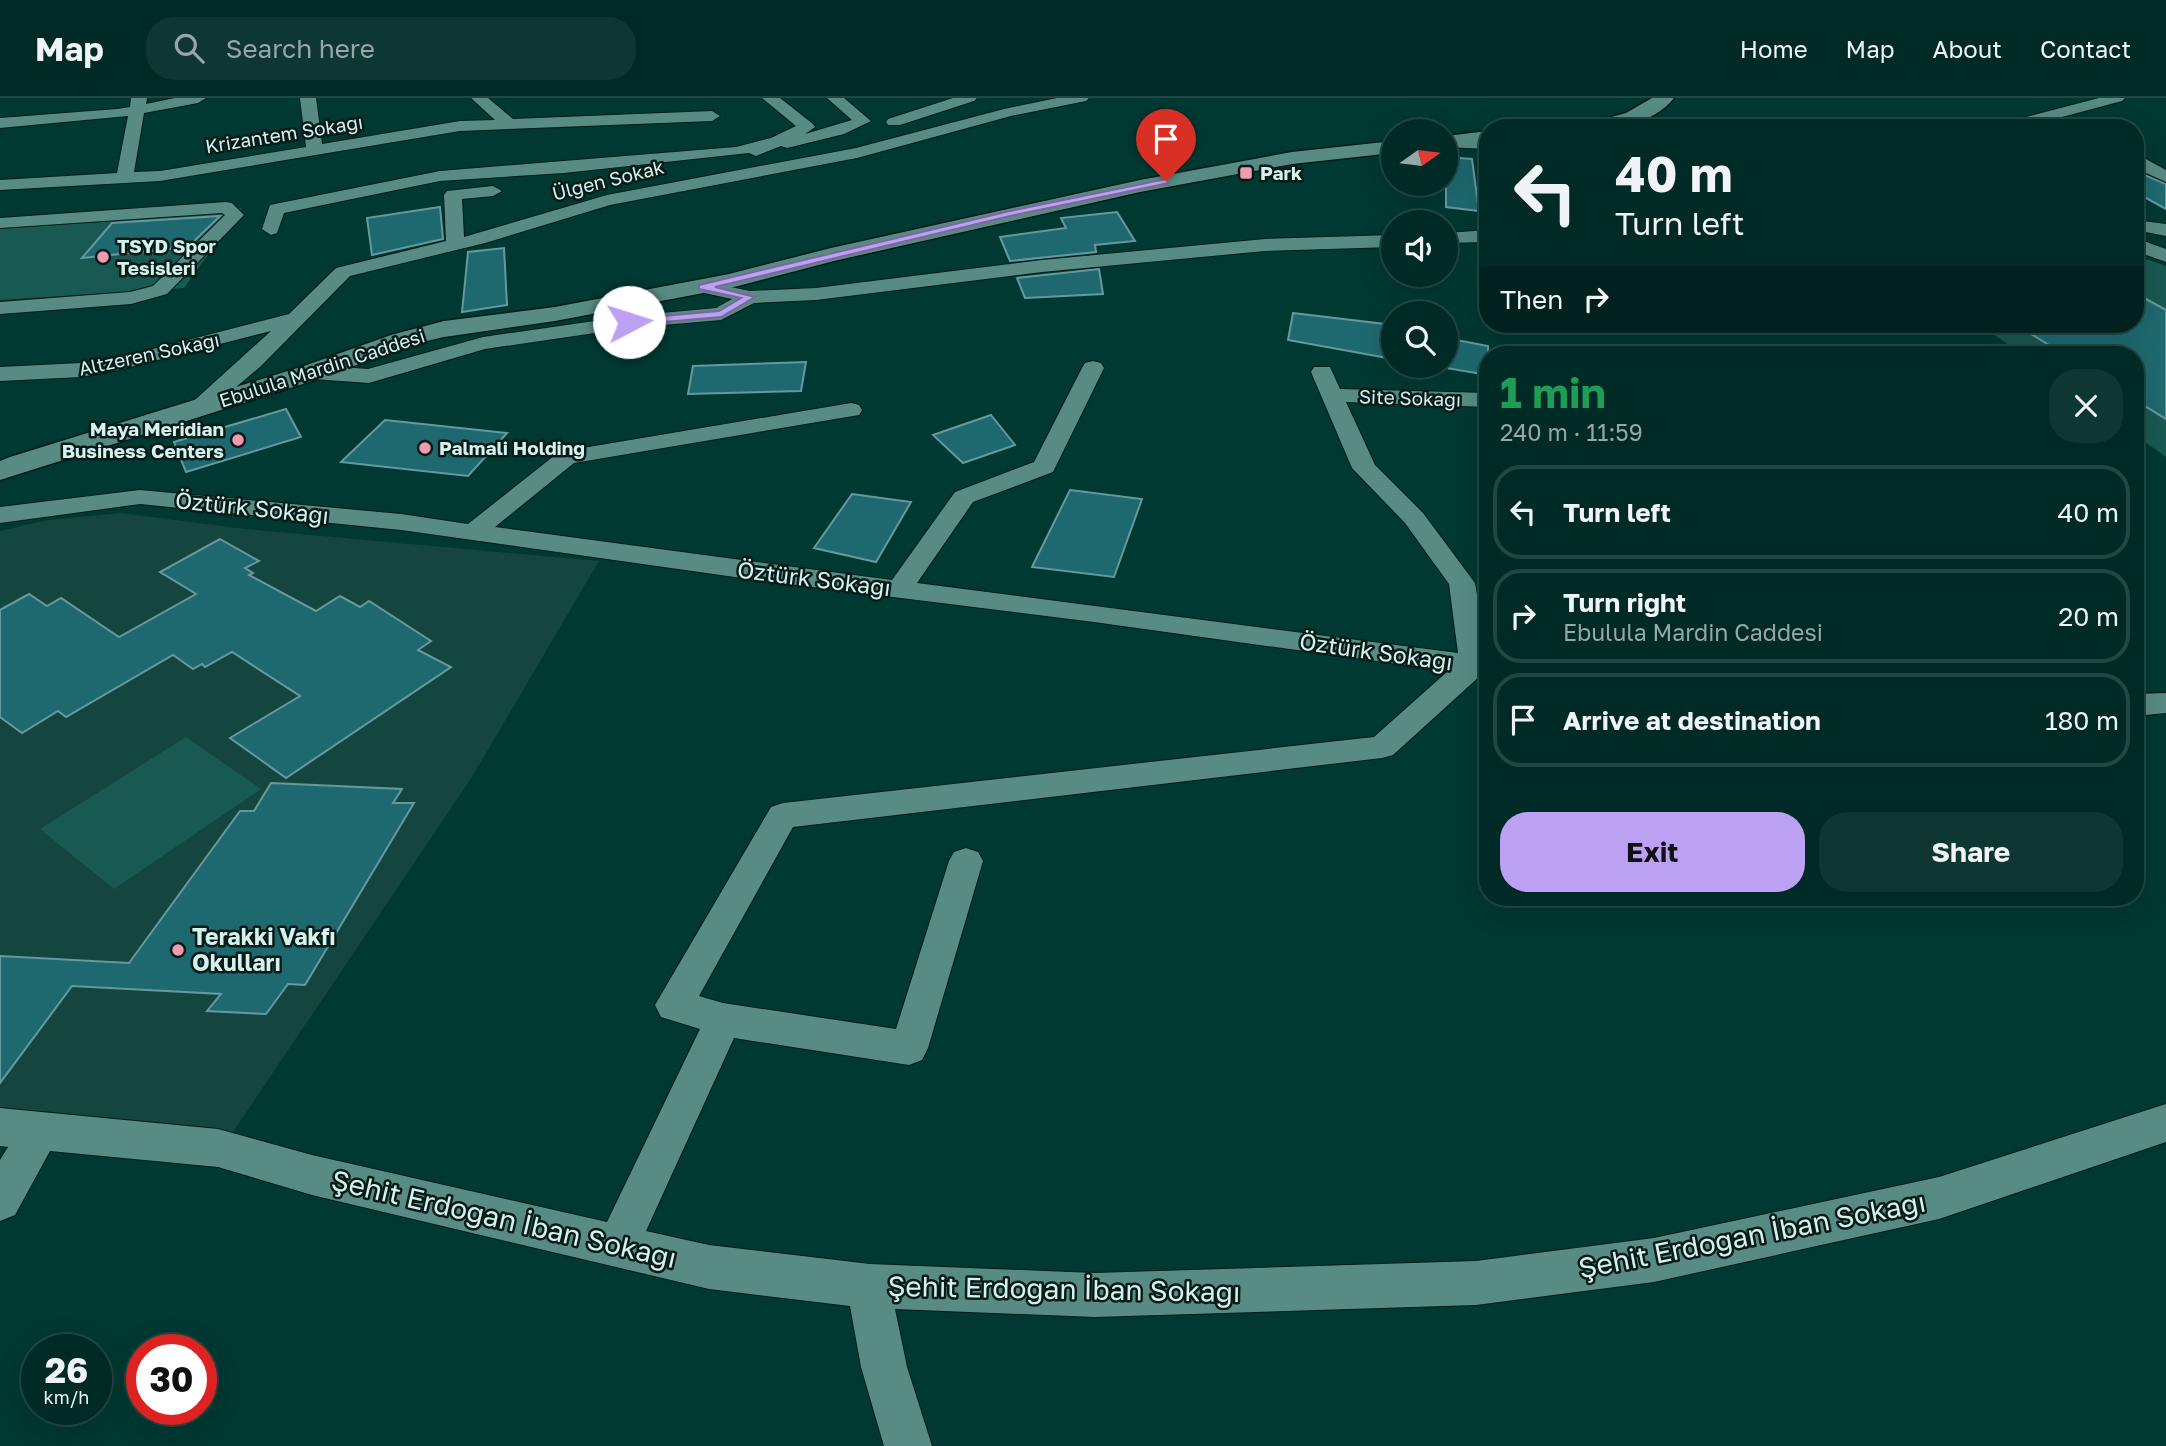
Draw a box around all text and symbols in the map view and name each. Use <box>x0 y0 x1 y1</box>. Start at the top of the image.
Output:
search box <box>146 17 636 80</box>
text: Map <box>35 29 104 68</box>
icon: search <box>170 29 208 67</box>
text: Search here <box>226 33 375 64</box>
text: Home <box>1740 34 1808 63</box>
text: Map <box>1846 34 1895 63</box>
text: About <box>1933 34 2002 63</box>
text: Contact <box>2040 34 2131 63</box>
pin <box>1136 109 1196 181</box>
street label: Krizantem Sokağı <box>203 110 364 157</box>
north arrow <box>1381 119 1458 196</box>
map controls <box>1381 119 1458 378</box>
icon: arrive <box>1147 120 1185 158</box>
text: 40 m <box>1615 144 1733 203</box>
icon: left <box>1500 147 1591 238</box>
street label: Ülgen Sokak <box>550 154 666 205</box>
place label: Park <box>1260 161 1302 184</box>
marker: Park <box>1238 165 1254 181</box>
text: Turn left <box>1615 204 1744 242</box>
button: sound <box>1381 210 1458 287</box>
place label: TSYD Spor Tesisleri <box>117 234 217 279</box>
marker: TSYD Spor Tesisleri <box>95 249 111 265</box>
icon: right <box>1577 280 1615 318</box>
text: Then <box>1500 284 1563 315</box>
position arrow <box>592 285 666 359</box>
button: search <box>1381 301 1458 378</box>
street label: Ebulula Mardin Caddesi <box>216 323 427 412</box>
street label: Altzeren Sokağı <box>77 327 221 380</box>
text: 1 min <box>1500 367 1606 417</box>
button: close <box>2049 369 2123 443</box>
street label: Site Sokağı <box>1359 384 1462 411</box>
place label: Maya Meridian Business Centers <box>62 417 224 462</box>
text: 240 m · 11:59 <box>1500 418 1643 446</box>
marker: Maya Meridian Business Centers <box>230 432 246 448</box>
place label: Palmali Holding <box>439 436 585 459</box>
marker: Palmali Holding <box>417 440 433 456</box>
street label: Öztürk Sokağı <box>174 485 330 529</box>
icon: left <box>1504 493 1542 531</box>
text: Turn left <box>1563 497 1671 528</box>
text: 40 m <box>2058 497 2119 528</box>
street label: Öztürk Sokağı <box>736 555 892 601</box>
text: Turn right <box>1563 587 1686 618</box>
icon: right <box>1504 597 1542 635</box>
text: 20 m <box>2058 601 2119 632</box>
text: Ebulula Mardin Caddesi <box>1563 618 1823 646</box>
street label: Öztürk Sokağı <box>1298 626 1455 676</box>
icon: arrive <box>1504 701 1542 739</box>
text: Arrive at destination <box>1563 705 1821 736</box>
text: 180 m <box>2045 705 2119 736</box>
button: Exit <box>1500 812 1805 892</box>
button: Share <box>1819 812 2123 892</box>
place label: Terakki Vakfı Okulları <box>192 922 336 976</box>
marker: Terakki Vakfı Okulları <box>170 942 186 958</box>
street label: Şehit Erdoğan İban Sokağı <box>328 1163 680 1274</box>
street label: Şehit Erdoğan İban Sokağı <box>1576 1185 1928 1284</box>
street label: Şehit Erdoğan İban Sokağı <box>887 1269 1241 1308</box>
speed limit sign: 30 <box>126 1334 217 1425</box>
text: 26 <box>45 1349 88 1391</box>
text: km/h <box>44 1386 89 1408</box>

